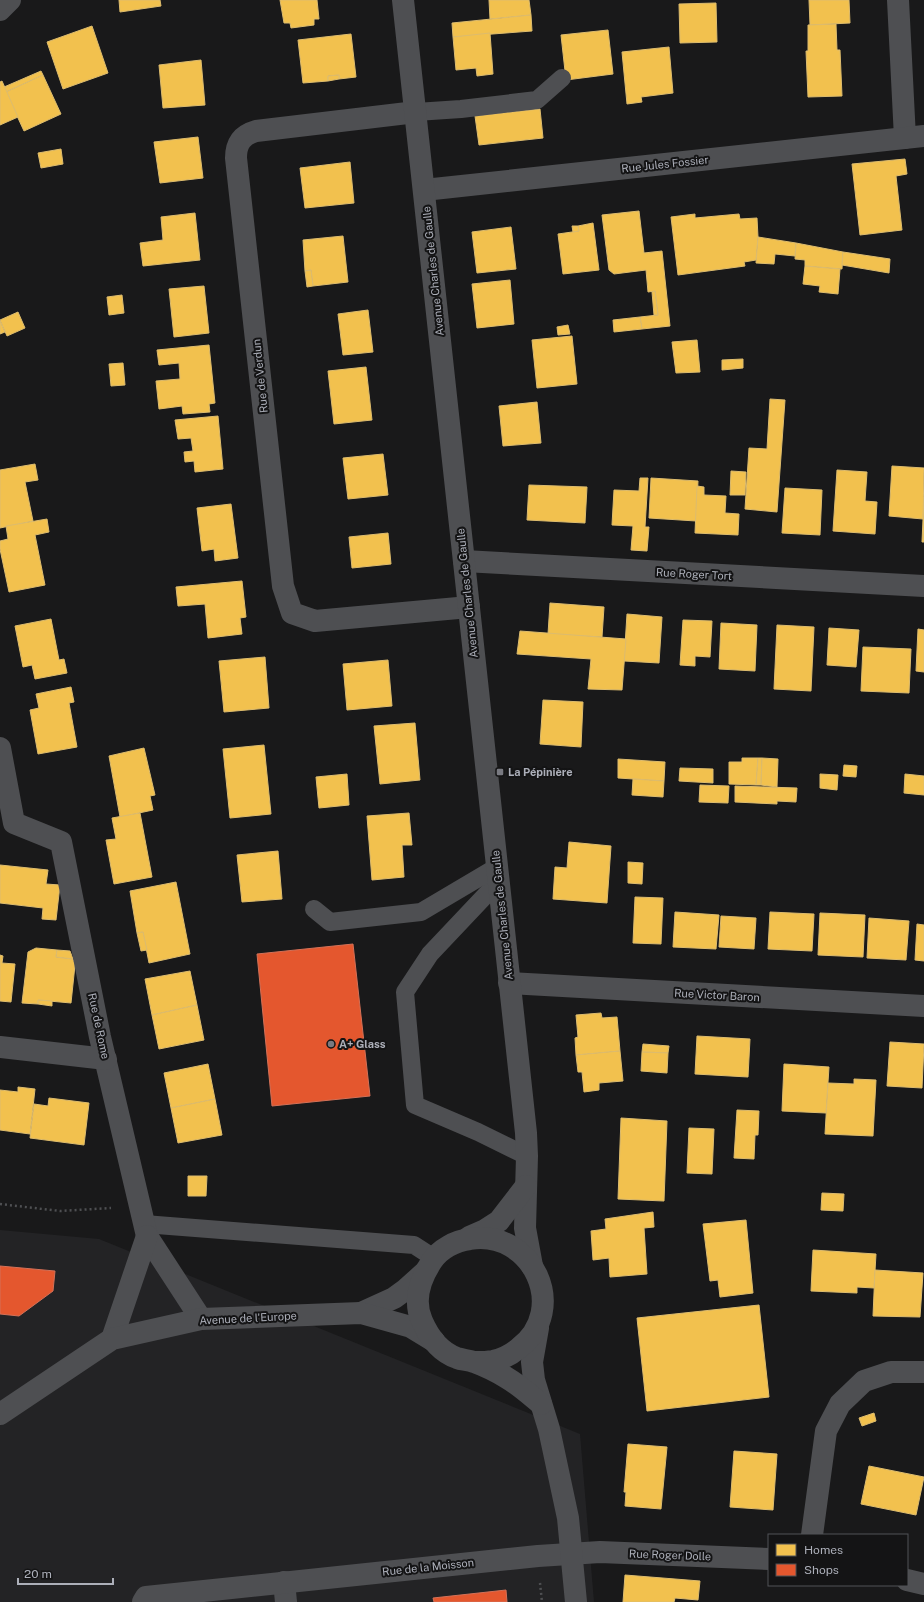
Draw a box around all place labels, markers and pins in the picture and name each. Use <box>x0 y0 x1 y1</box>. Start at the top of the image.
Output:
place label: La Pépinière <box>508 766 573 778</box>
marker: La Pépinière <box>495 767 505 777</box>
place label: A+ Glass <box>339 1038 386 1050</box>
marker: A+ Glass <box>326 1039 336 1049</box>

